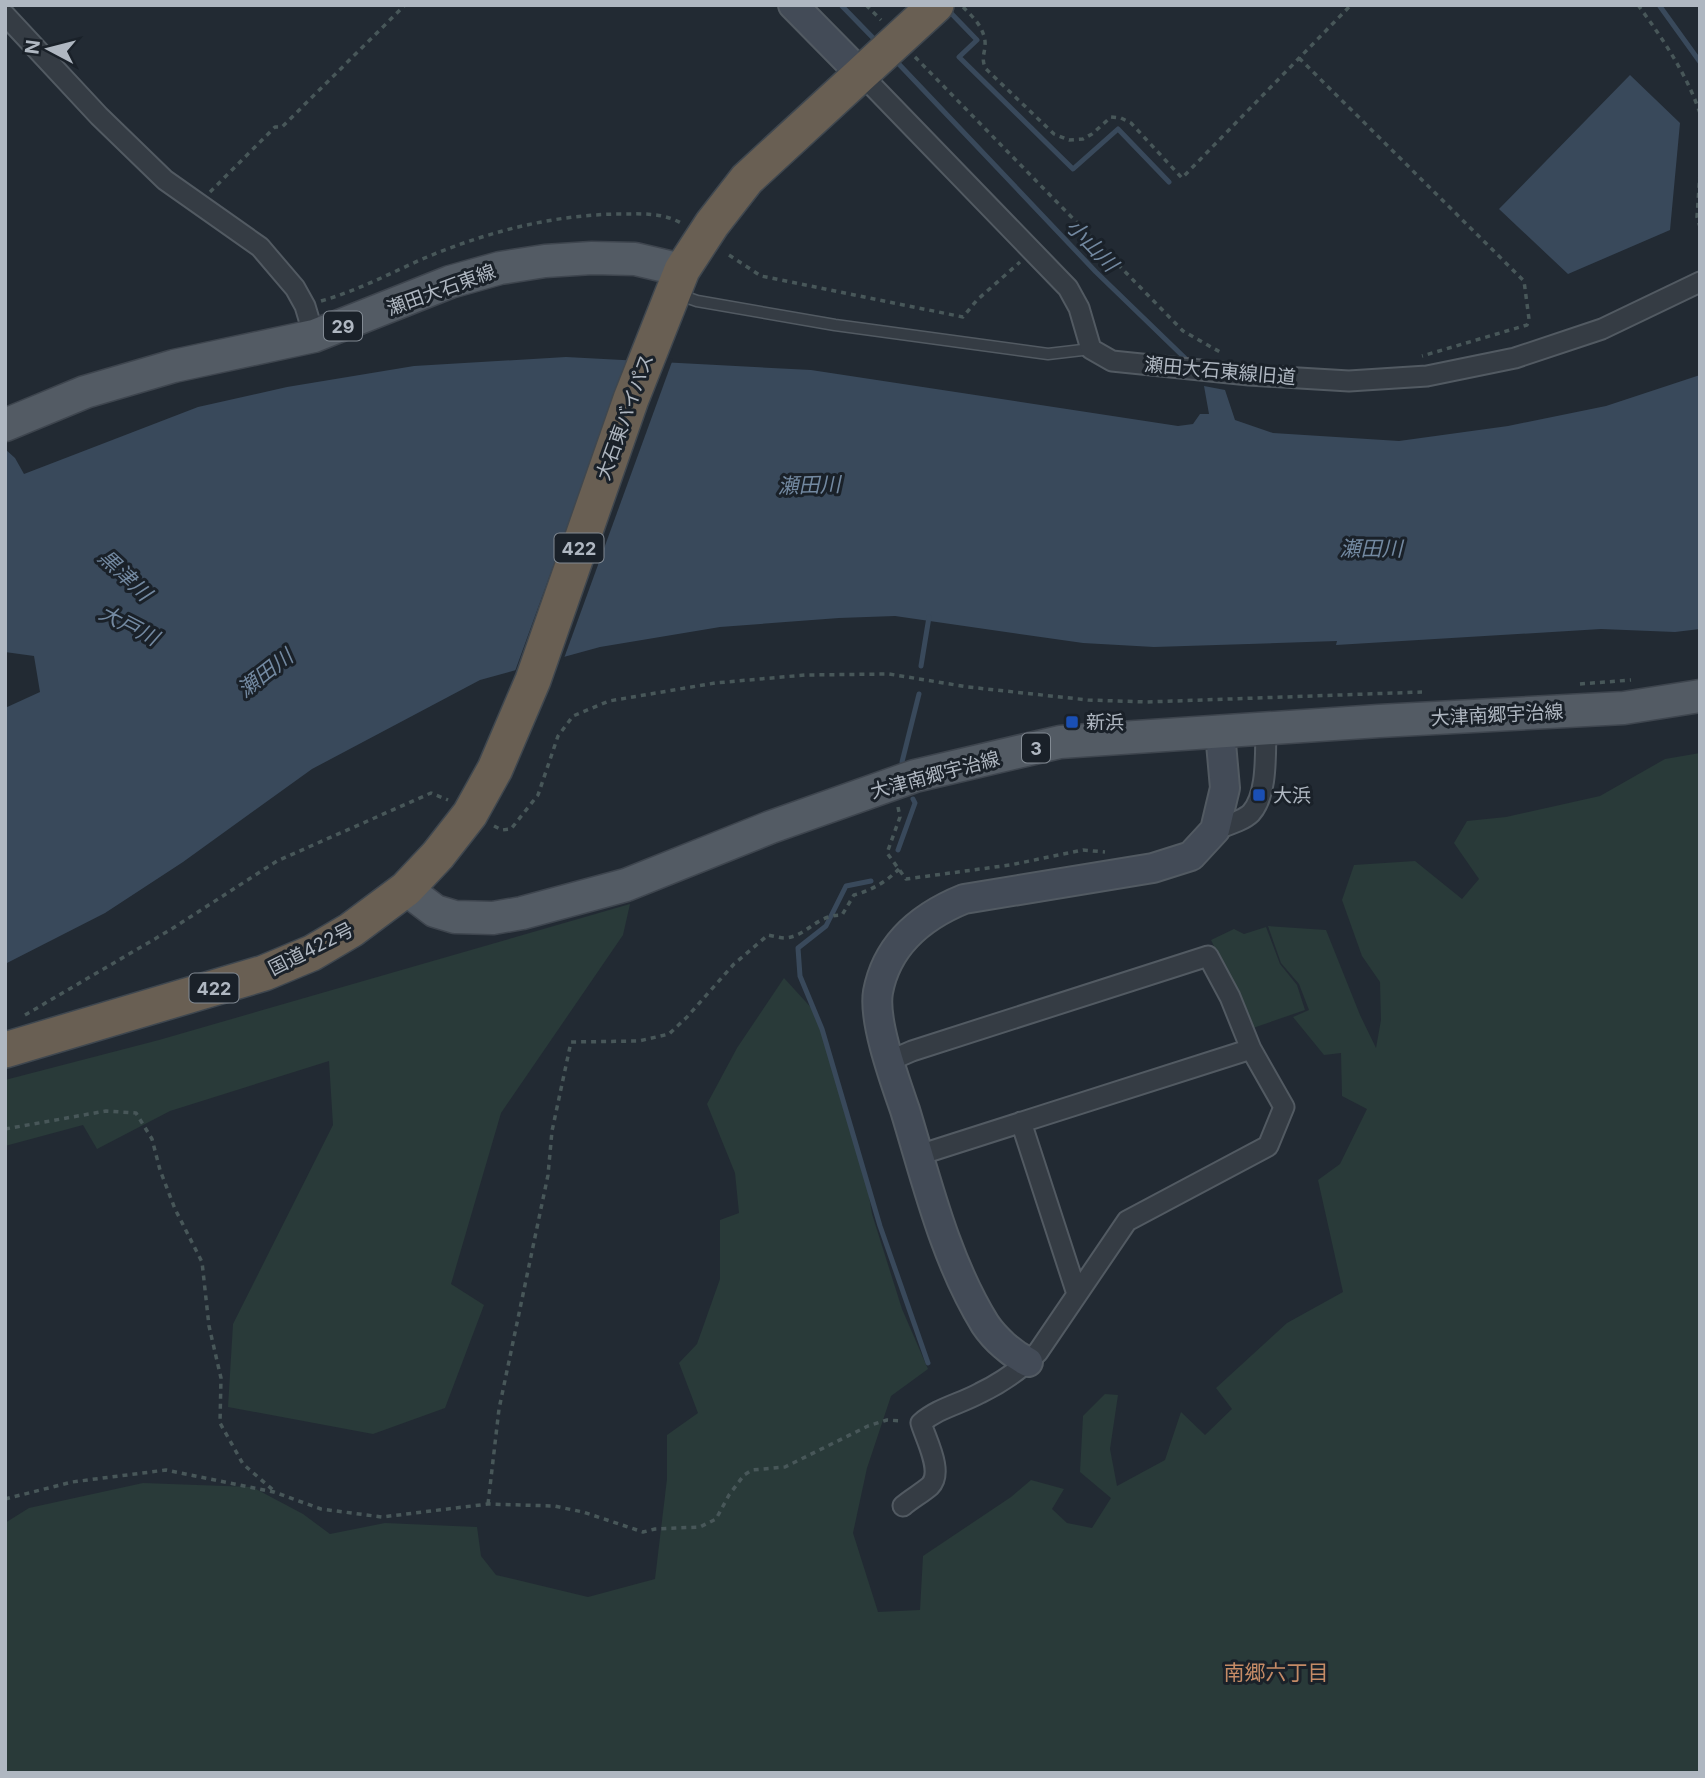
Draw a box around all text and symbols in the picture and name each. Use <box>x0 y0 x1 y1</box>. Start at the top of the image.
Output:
north arrow <box>14 14 84 84</box>
text: N <box>20 38 45 56</box>
water label: 小山川 <box>1061 214 1124 278</box>
street label: 瀬田大石東線 <box>383 260 499 320</box>
road number: 29 <box>324 312 362 340</box>
street label: 大石東バイパス <box>592 351 658 483</box>
street label: 瀬田大石東線旧道 <box>1143 353 1297 389</box>
water label: 瀬田川 <box>777 471 843 499</box>
road number: 422 <box>554 534 604 562</box>
water label: 瀬田川 <box>1340 536 1404 561</box>
water label: 黒津川 <box>93 544 158 607</box>
water label: 大戸川 <box>95 600 165 651</box>
water label: 瀬田川 <box>232 643 299 702</box>
street label: 大津南郷宇治線 <box>1430 700 1564 730</box>
place label: 新浜 <box>1086 711 1124 734</box>
marker: 新浜 <box>1064 714 1080 730</box>
road number: 3 <box>1022 734 1050 762</box>
street label: 大津南郷宇治線 <box>868 747 1002 803</box>
place label: 大浜 <box>1273 784 1311 807</box>
marker: 大浜 <box>1251 787 1267 803</box>
street label: 国道422号 <box>265 918 357 980</box>
road number: 422 <box>190 973 238 1002</box>
district label: 南郷六丁目 <box>1224 1660 1329 1685</box>

